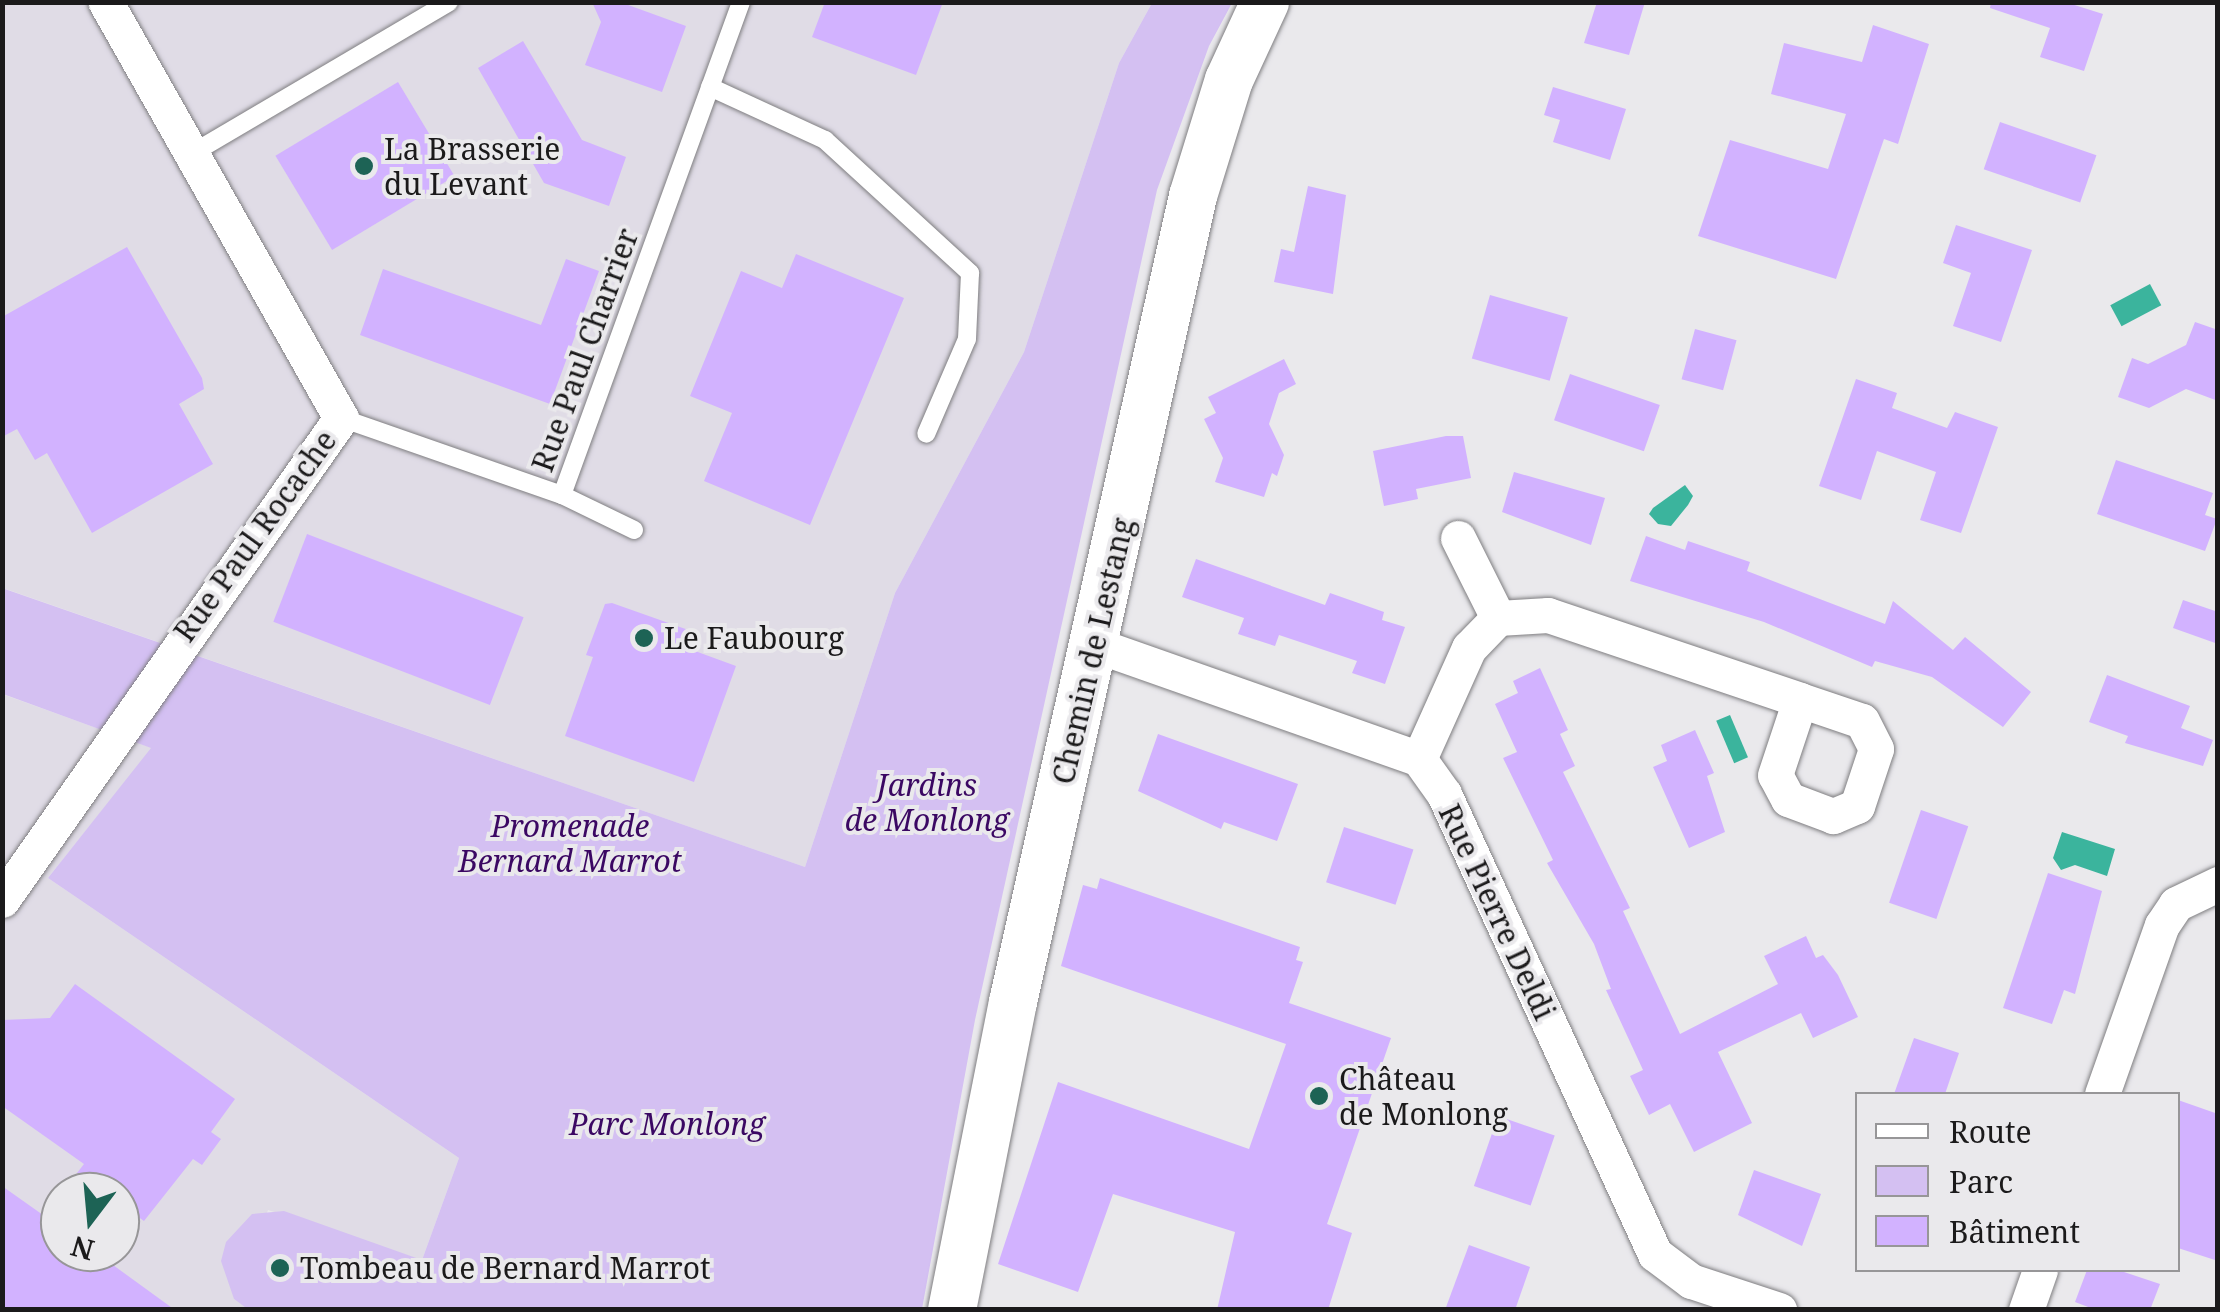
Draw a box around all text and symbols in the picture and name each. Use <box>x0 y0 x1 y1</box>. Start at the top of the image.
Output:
place label: La Brasserie du Levant <box>384 131 560 202</box>
marker: La Brasserie du Levant <box>353 155 375 177</box>
street label: Rue Paul Charrier <box>524 223 646 477</box>
street label: Rue Paul Rocache <box>166 423 344 649</box>
street label: Chemin de Lestang <box>1045 514 1141 788</box>
place label: Le Faubourg <box>664 620 844 656</box>
marker: Le Faubourg <box>633 627 655 649</box>
park label: Jardins de Monlong <box>845 767 1009 838</box>
street label: Rue Pierre Deldi <box>1431 799 1563 1025</box>
park label: Promenade Bernard Marrot <box>458 808 682 878</box>
place label: Château de Monlong <box>1339 1061 1508 1132</box>
marker: Château de Monlong <box>1308 1085 1330 1107</box>
legend <box>1855 1092 2180 1272</box>
park label: Parc Monlong <box>569 1106 765 1142</box>
text: Route <box>1949 1111 2032 1152</box>
text: Parc <box>1949 1161 2013 1202</box>
north arrow <box>40 1172 140 1272</box>
text: Bâtiment <box>1949 1211 2080 1252</box>
text: N <box>66 1228 98 1270</box>
place label: Tombeau de Bernard Marrot <box>300 1250 711 1286</box>
marker: Tombeau de Bernard Marrot <box>269 1257 291 1279</box>

